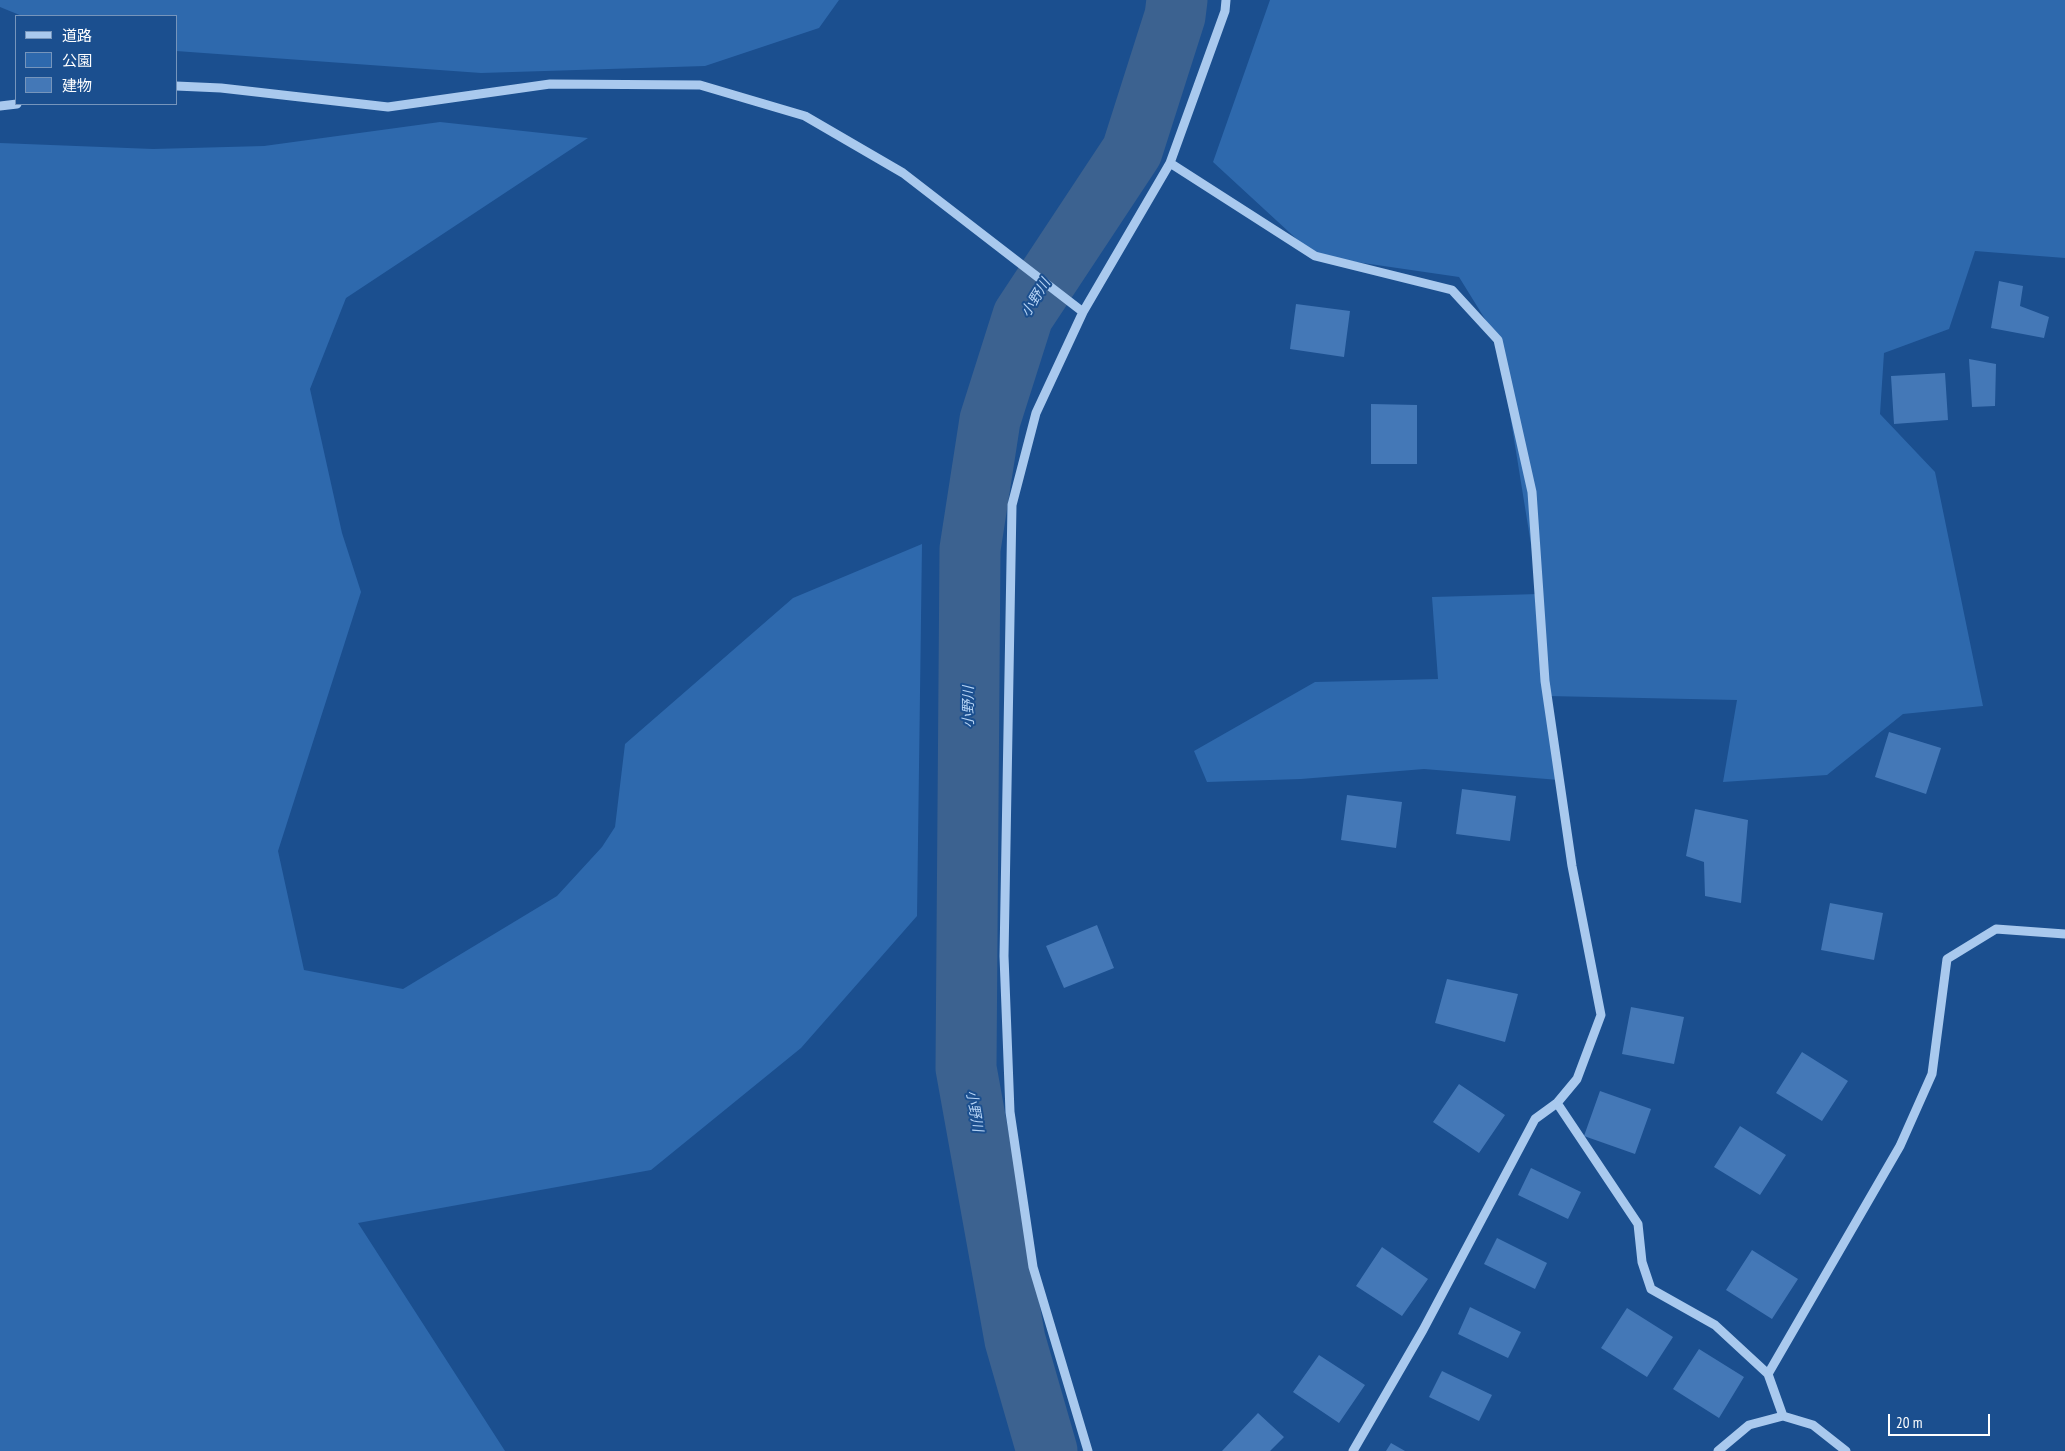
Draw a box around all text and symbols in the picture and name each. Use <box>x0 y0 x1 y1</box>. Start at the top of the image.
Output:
legend <box>15 15 178 105</box>
text: 道路 <box>62 26 92 45</box>
text: 公園 <box>62 51 92 70</box>
text: 建物 <box>62 76 92 95</box>
water label: 小野川 <box>1018 276 1054 320</box>
water label: 小野川 <box>961 686 977 728</box>
water label: 小野川 <box>962 1089 986 1133</box>
scale bar <box>1890 1404 1992 1436</box>
text: 20 m <box>1896 1413 1922 1432</box>

